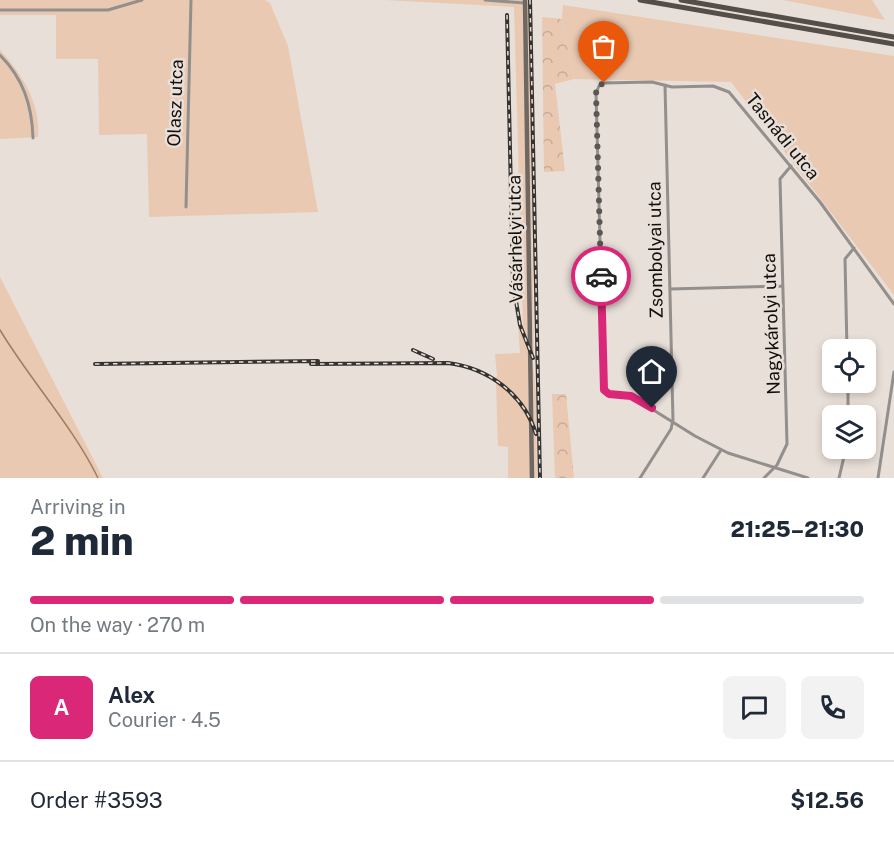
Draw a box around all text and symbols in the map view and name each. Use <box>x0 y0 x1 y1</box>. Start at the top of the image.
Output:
pin <box>578 21 629 83</box>
icon: bag <box>587 30 620 63</box>
street label: Olasz utca <box>163 59 187 147</box>
street label: Tasnádi utca <box>742 88 824 184</box>
street label: Vásárhelyi utca <box>503 175 527 303</box>
street label: Zsombolyai utca <box>643 181 667 319</box>
courier <box>571 246 631 306</box>
street label: Nagykárolyi utca <box>758 253 784 395</box>
icon: car <box>585 260 618 293</box>
map controls <box>822 339 876 459</box>
button: locate <box>822 339 876 393</box>
pin <box>626 346 677 408</box>
icon: home <box>635 355 668 388</box>
button: layers <box>822 405 876 459</box>
text: Arriving in <box>30 495 125 519</box>
text: 21:25–21:30 <box>730 516 864 542</box>
text: 2 min <box>30 518 134 564</box>
text: On the way · 270 m <box>30 613 205 637</box>
button: chat <box>723 676 786 739</box>
button: phone <box>801 676 864 739</box>
text: Alex <box>108 682 155 708</box>
text: A <box>54 694 69 720</box>
text: Courier · 4.5 <box>108 708 221 732</box>
text: Order #3593 <box>30 787 163 813</box>
text: $12.56 <box>790 787 864 813</box>

